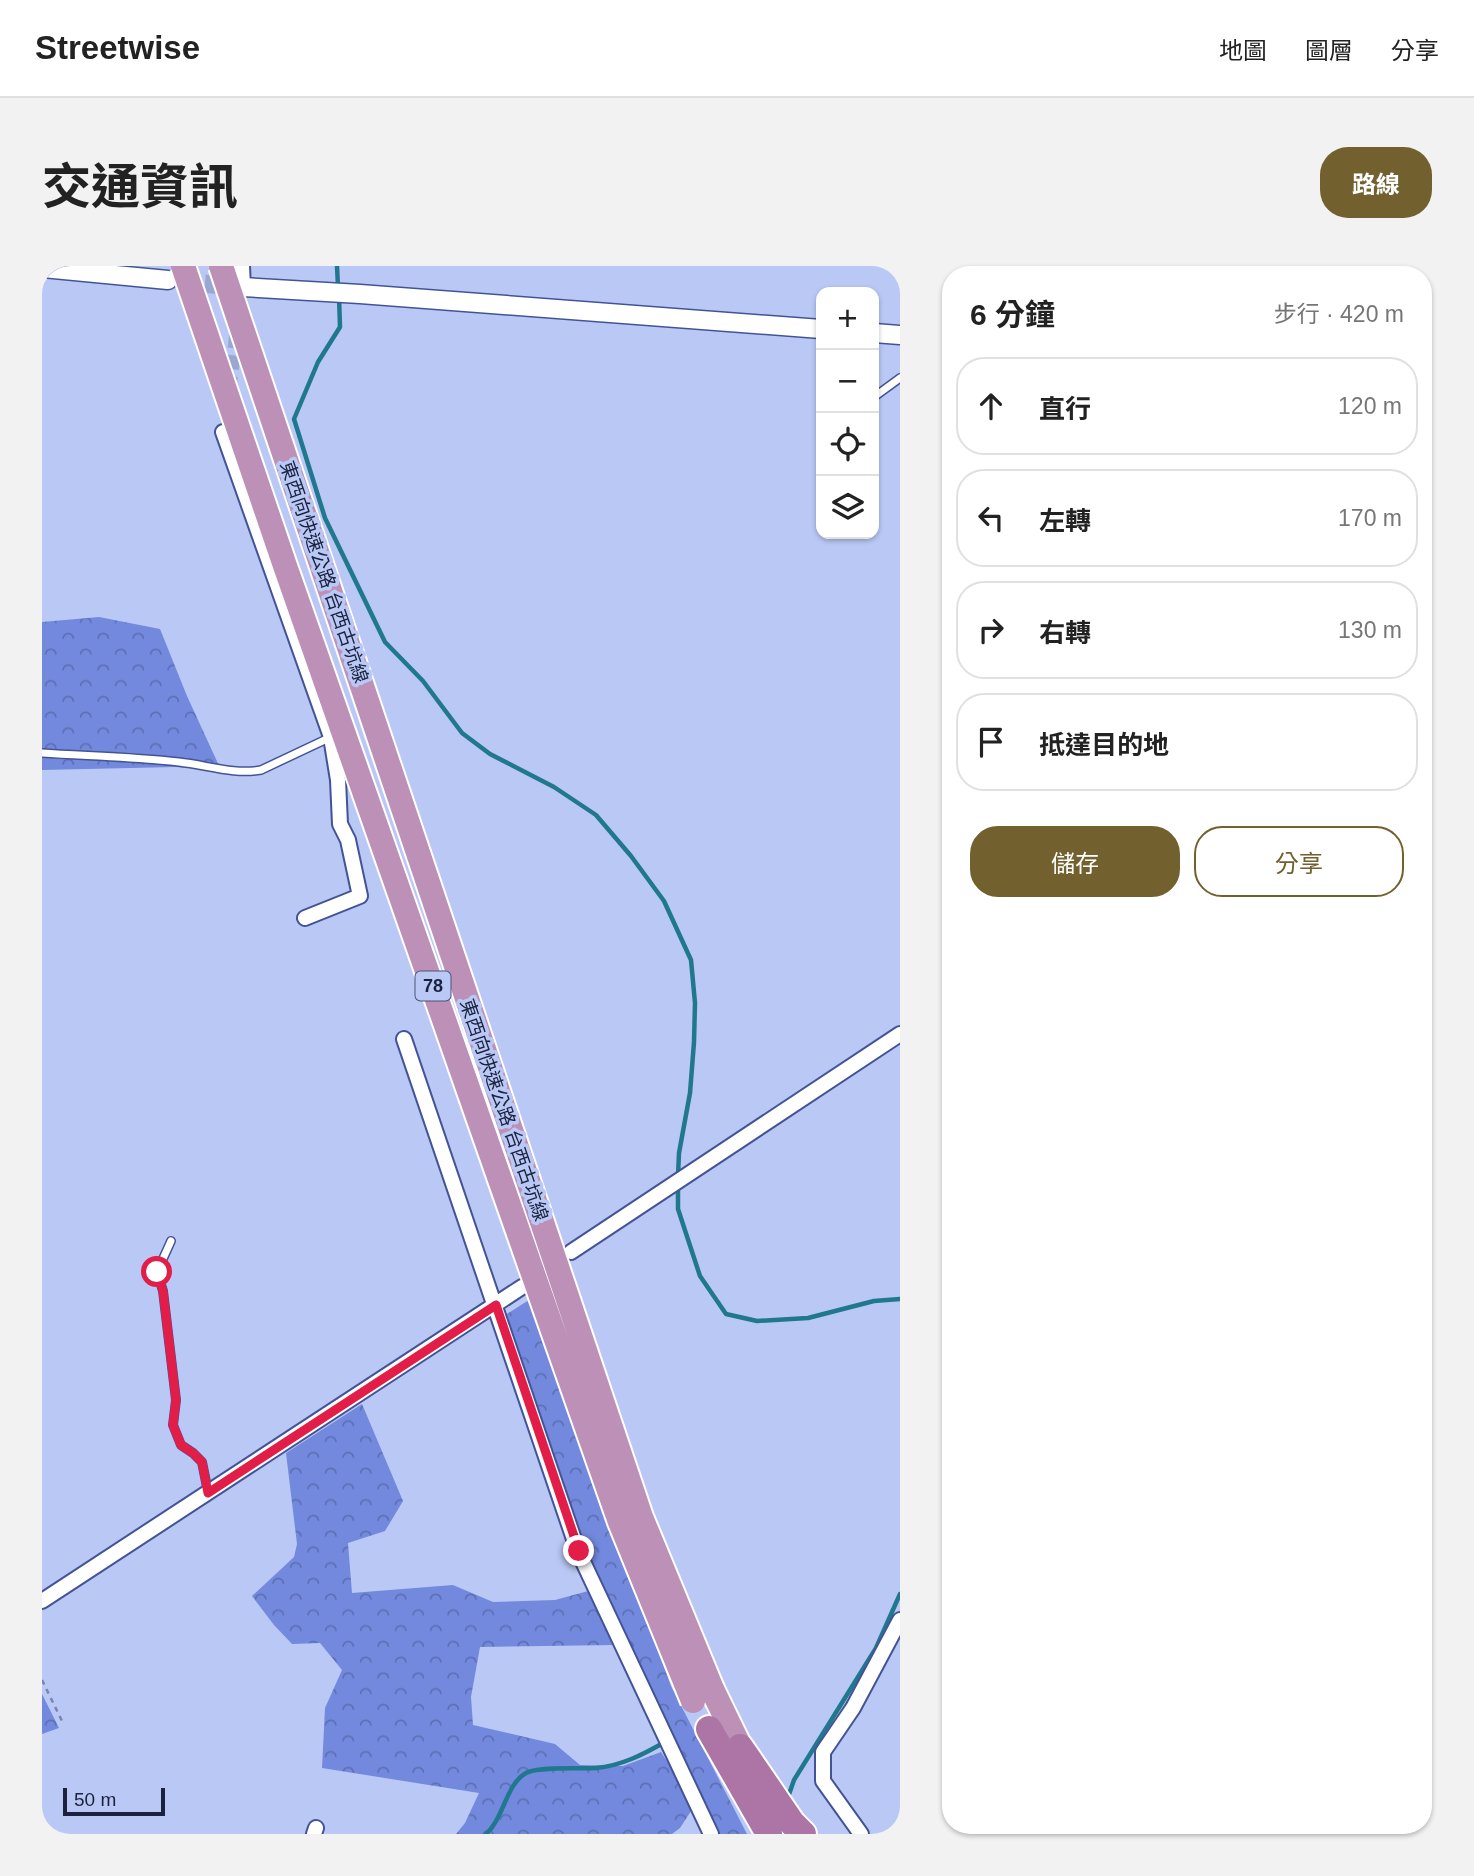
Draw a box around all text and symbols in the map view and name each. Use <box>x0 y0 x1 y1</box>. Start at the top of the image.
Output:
text: Streetwise <box>35 29 200 66</box>
text: 地圖 <box>1219 37 1267 64</box>
text: 圖層 <box>1305 37 1353 64</box>
text: 分享 <box>1391 37 1439 64</box>
button: 路線 <box>1320 147 1432 218</box>
text: 交通資訊 <box>42 160 238 214</box>
map controls <box>816 287 879 539</box>
button: + <box>816 287 879 350</box>
text: 6 分鐘 <box>970 298 1055 331</box>
text: 步行 · 420 m <box>1274 301 1404 327</box>
button: − <box>816 350 879 413</box>
icon: ahead <box>972 387 1010 425</box>
text: 120 m <box>1338 393 1402 419</box>
text: 直行 <box>1039 394 1091 424</box>
button: locate <box>816 413 879 476</box>
street label: 東西向快速公路 台西古坑線 <box>276 458 372 686</box>
button: layers <box>816 476 879 539</box>
icon: left <box>972 499 1010 537</box>
text: 170 m <box>1338 505 1402 531</box>
text: 左轉 <box>1039 506 1091 536</box>
icon: right <box>972 611 1010 649</box>
text: 130 m <box>1338 617 1402 643</box>
text: 右轉 <box>1039 618 1091 648</box>
icon: arrive <box>972 723 1010 761</box>
text: 抵達目的地 <box>1039 730 1169 760</box>
button: 儲存 <box>970 826 1180 897</box>
button: 分享 <box>1194 826 1404 897</box>
road number: 78 <box>416 972 450 1000</box>
street label: 東西向快速公路 台西古坑線 <box>456 996 552 1224</box>
route start <box>141 1256 172 1287</box>
route end <box>563 1535 594 1566</box>
scale bar <box>63 1785 164 1817</box>
text: 50 m <box>74 1789 116 1810</box>

